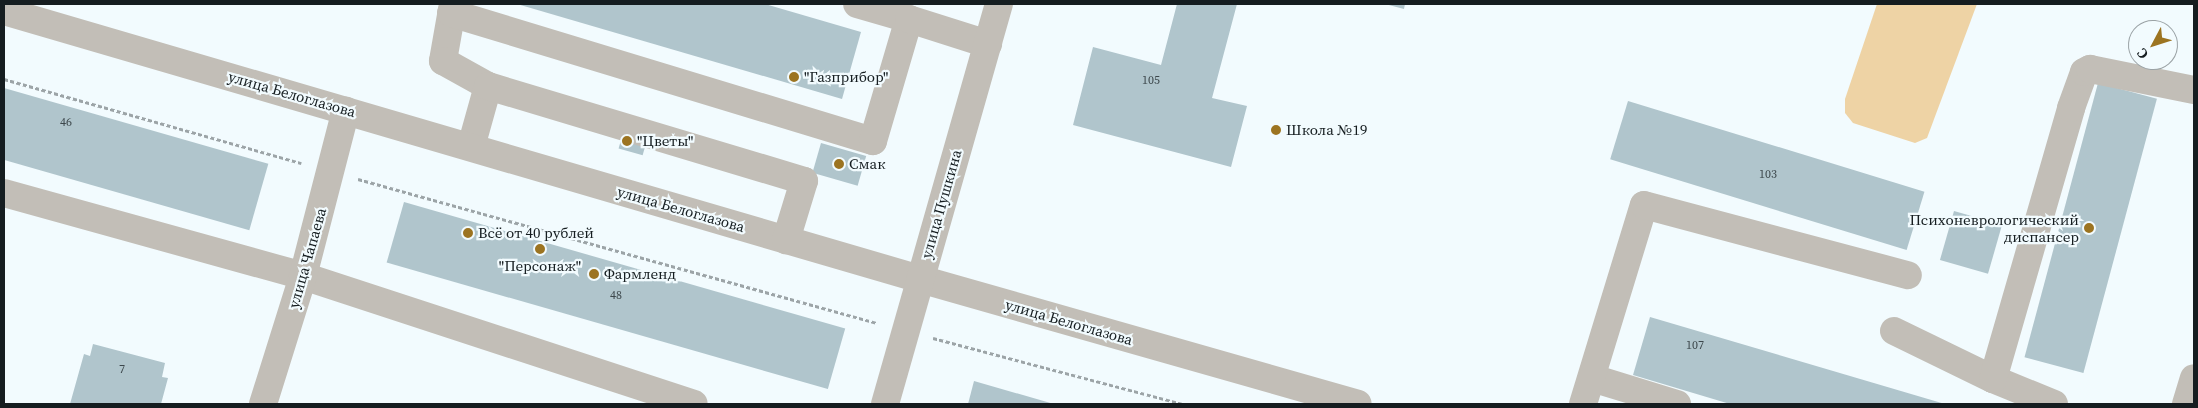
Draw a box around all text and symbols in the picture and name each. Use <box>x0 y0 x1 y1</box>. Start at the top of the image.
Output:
north arrow <box>2128 20 2178 70</box>
text: С <box>2132 44 2153 64</box>
street label: улица Белоглазова <box>226 67 358 121</box>
place label: "Газприбор" <box>804 68 888 86</box>
marker: "Газприбор" <box>788 71 800 83</box>
house number: 105 <box>1142 74 1160 88</box>
house number: 46 <box>60 116 72 130</box>
place label: Школа №19 <box>1286 121 1367 139</box>
marker: Школа №19 <box>1270 124 1282 136</box>
place label: "Цветы" <box>637 132 693 150</box>
marker: "Цветы" <box>621 135 633 147</box>
street label: улица Пушкина <box>917 147 965 261</box>
place label: Смак <box>849 155 885 173</box>
marker: Смак <box>833 158 845 170</box>
house number: 103 <box>1759 168 1777 182</box>
street label: улица Белоглазова <box>615 182 747 236</box>
street label: улица Чапаева <box>284 206 330 310</box>
place label: Психоневрологический диспансер <box>1910 210 2079 245</box>
marker: Психоневрологический диспансер <box>2083 222 2095 234</box>
place label: Всё от 40 рублей <box>478 224 594 242</box>
marker: Всё от 40 рублей <box>462 227 474 239</box>
marker: "Персонаж" <box>534 243 546 255</box>
place label: "Персонаж" <box>499 257 581 275</box>
place label: Фармленд <box>604 265 676 283</box>
marker: Фармленд <box>588 268 600 280</box>
house number: 48 <box>610 289 622 303</box>
street label: улица Белоглазова <box>1003 295 1135 349</box>
house number: 107 <box>1686 339 1704 353</box>
house number: 7 <box>119 363 125 377</box>

